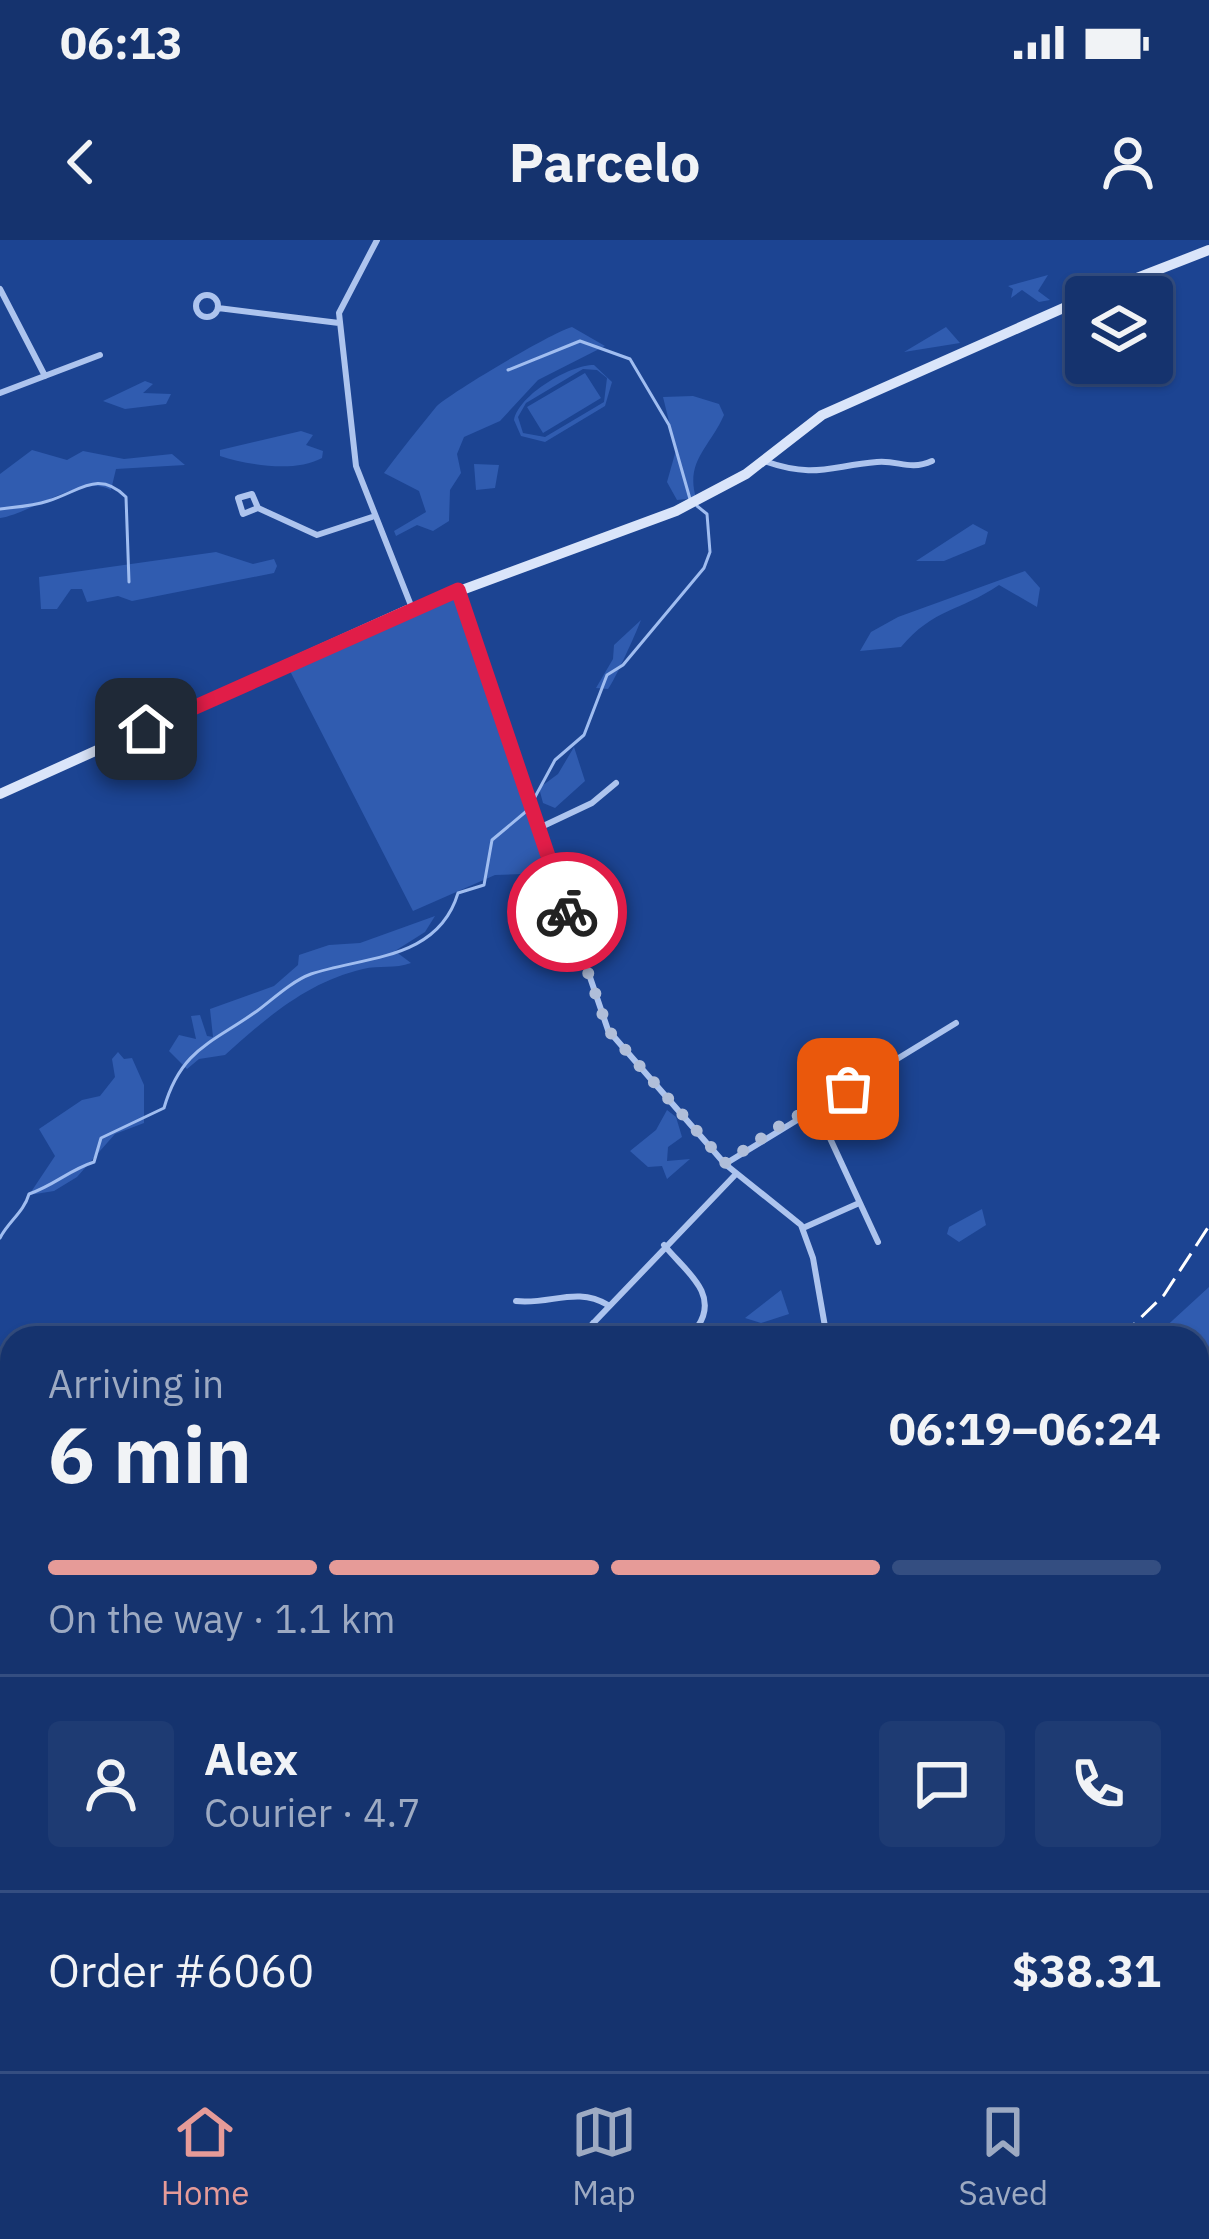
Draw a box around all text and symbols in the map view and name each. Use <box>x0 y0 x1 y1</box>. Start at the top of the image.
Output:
text: 06:13 <box>60 13 183 71</box>
text: Parcelo <box>509 127 700 197</box>
icon: back <box>48 129 114 195</box>
icon: person <box>1095 129 1161 195</box>
map controls <box>1065 276 1173 384</box>
button: layers <box>1065 276 1173 384</box>
pin <box>95 678 197 780</box>
icon: home <box>113 696 179 762</box>
courier <box>507 852 627 972</box>
icon: bike <box>534 879 600 945</box>
pin <box>797 1038 899 1140</box>
icon: bag <box>815 1056 881 1122</box>
text: Arriving in <box>48 1358 224 1409</box>
text: 06:19–06:24 <box>889 1399 1161 1457</box>
text: 6 min <box>48 1403 252 1504</box>
text: On the way · 1.1 km <box>48 1593 395 1644</box>
button: person <box>48 1721 174 1847</box>
button: chat <box>879 1721 1005 1847</box>
button: phone <box>1035 1721 1161 1847</box>
text: Alex <box>204 1729 298 1787</box>
text: Courier · 4.7 <box>204 1787 421 1838</box>
text: Order #6060 <box>48 1941 314 1999</box>
text: $38.31 <box>1012 1941 1161 1999</box>
tab: Home <box>161 2099 249 2214</box>
tab: Map <box>571 2099 637 2214</box>
tab: Saved <box>958 2099 1048 2214</box>

